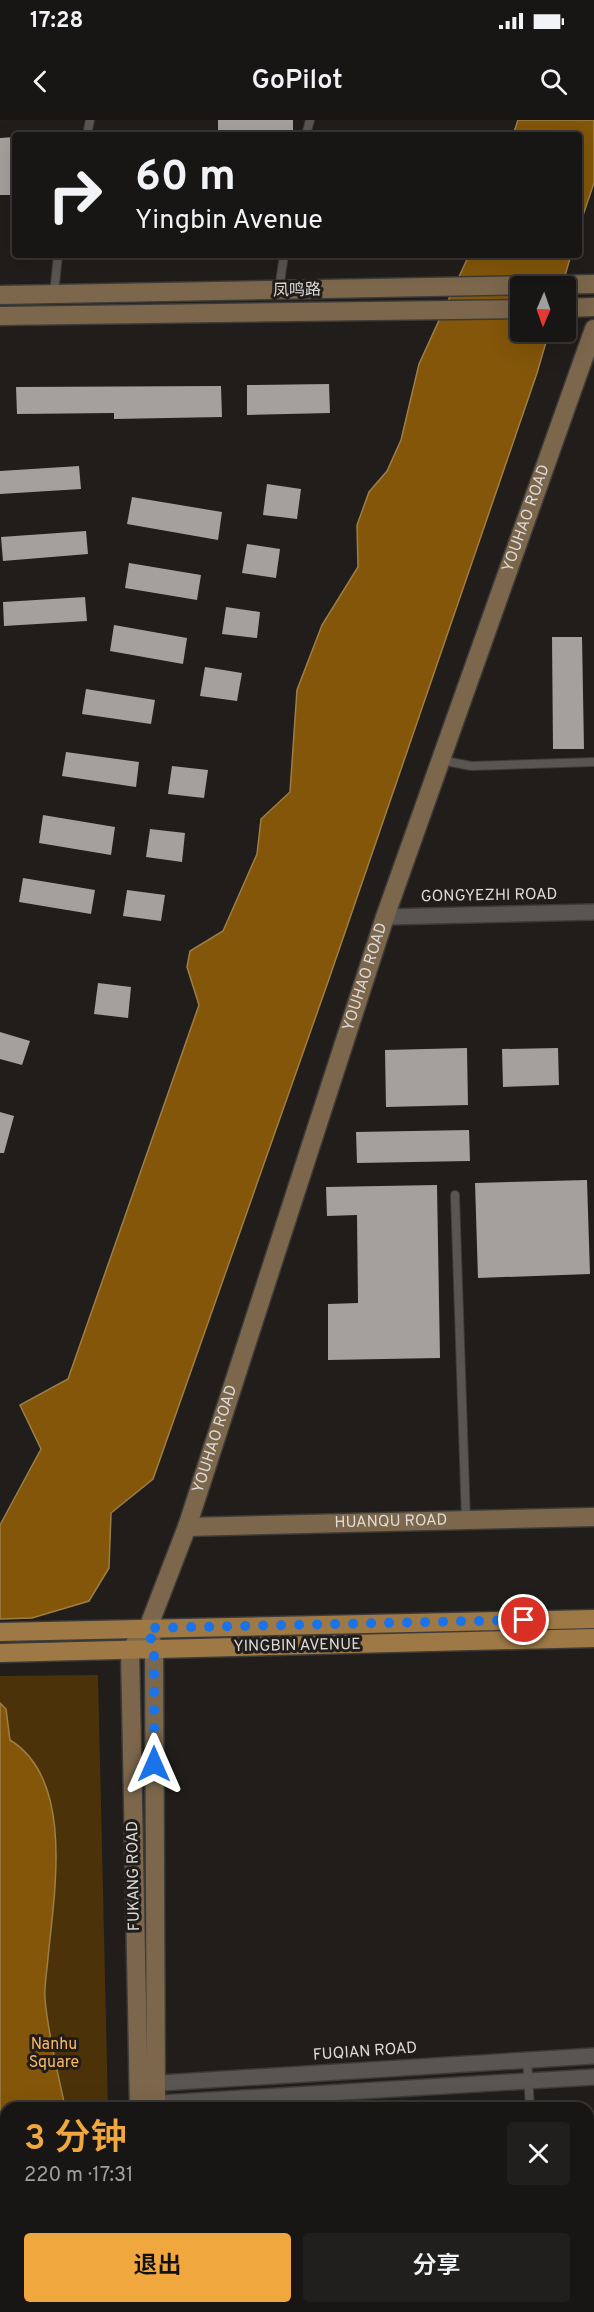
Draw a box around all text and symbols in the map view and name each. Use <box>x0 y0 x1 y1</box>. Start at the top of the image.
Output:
text: 17:28 <box>30 8 83 35</box>
text: GoPilot <box>251 64 343 98</box>
icon: back <box>24 65 57 98</box>
icon: search <box>537 65 570 98</box>
text: 60 m <box>135 152 236 205</box>
icon: right <box>36 156 114 234</box>
text: Yingbin Avenue <box>135 204 323 238</box>
north arrow <box>510 276 576 342</box>
map controls <box>510 276 576 342</box>
street label: 凤鸣路 <box>273 281 321 301</box>
street label: YOUHAO ROAD <box>498 462 555 575</box>
street label: GONGYEZHI ROAD <box>420 885 558 907</box>
street label: YOUHAO ROAD <box>339 920 392 1034</box>
street label: YOUHAO ROAD <box>189 1383 242 1496</box>
street label: HUANQU ROAD <box>334 1511 448 1533</box>
pin <box>498 1594 549 1645</box>
icon: arrive <box>507 1603 540 1636</box>
street label: YINGBIN AVENUE <box>233 1635 361 1657</box>
position arrow <box>122 1732 186 1796</box>
street label: FUKANG ROAD <box>123 1821 145 1931</box>
park label: Nanhu Square <box>29 2035 79 2073</box>
street label: FUQIAN ROAD <box>312 2038 418 2066</box>
text: 3 分钟 <box>24 2117 126 2163</box>
button: close <box>507 2122 570 2185</box>
text: 220 m · 17:31 <box>24 2163 133 2189</box>
button: 退出 <box>24 2233 291 2302</box>
button: 分享 <box>303 2233 570 2302</box>

